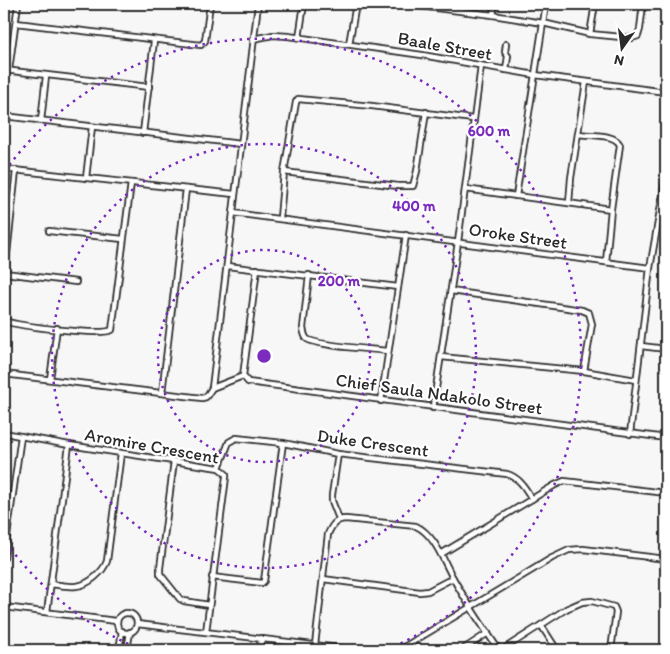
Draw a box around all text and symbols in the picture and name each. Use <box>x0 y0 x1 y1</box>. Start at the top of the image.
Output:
north arrow <box>598 22 648 72</box>
street label: Baale Street <box>396 27 494 65</box>
text: N <box>612 51 626 70</box>
text: 600 m <box>468 122 511 140</box>
text: 400 m <box>392 197 436 215</box>
street label: Oroke Street <box>467 218 569 254</box>
text: 200 m <box>318 272 361 290</box>
centre of rings <box>255 347 273 365</box>
street label: Chief Saula Ndakolo Street <box>334 369 544 419</box>
street label: Aromire Crescent <box>83 423 221 469</box>
street label: Duke Crescent <box>316 424 430 462</box>

